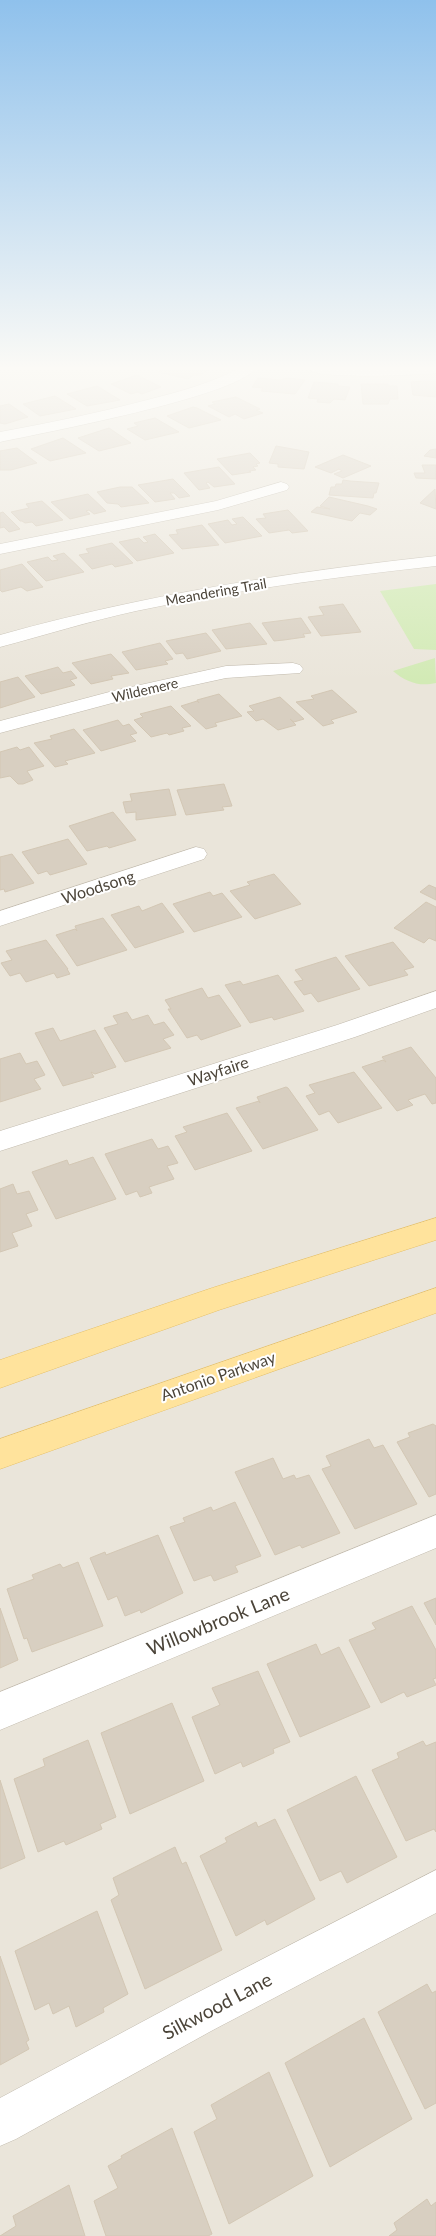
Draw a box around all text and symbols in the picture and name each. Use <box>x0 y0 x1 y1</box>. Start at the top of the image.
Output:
street label: Meandering Trail <box>164 574 268 609</box>
street label: Wildemere <box>110 674 180 705</box>
street label: Woodsong <box>59 866 137 907</box>
street label: Wayfaire <box>185 1052 251 1089</box>
street label: Antonio Parkway <box>158 1347 278 1404</box>
street label: Willowbrook Lane <box>143 1581 292 1660</box>
street label: Silkwood Lane <box>158 1967 275 2044</box>

